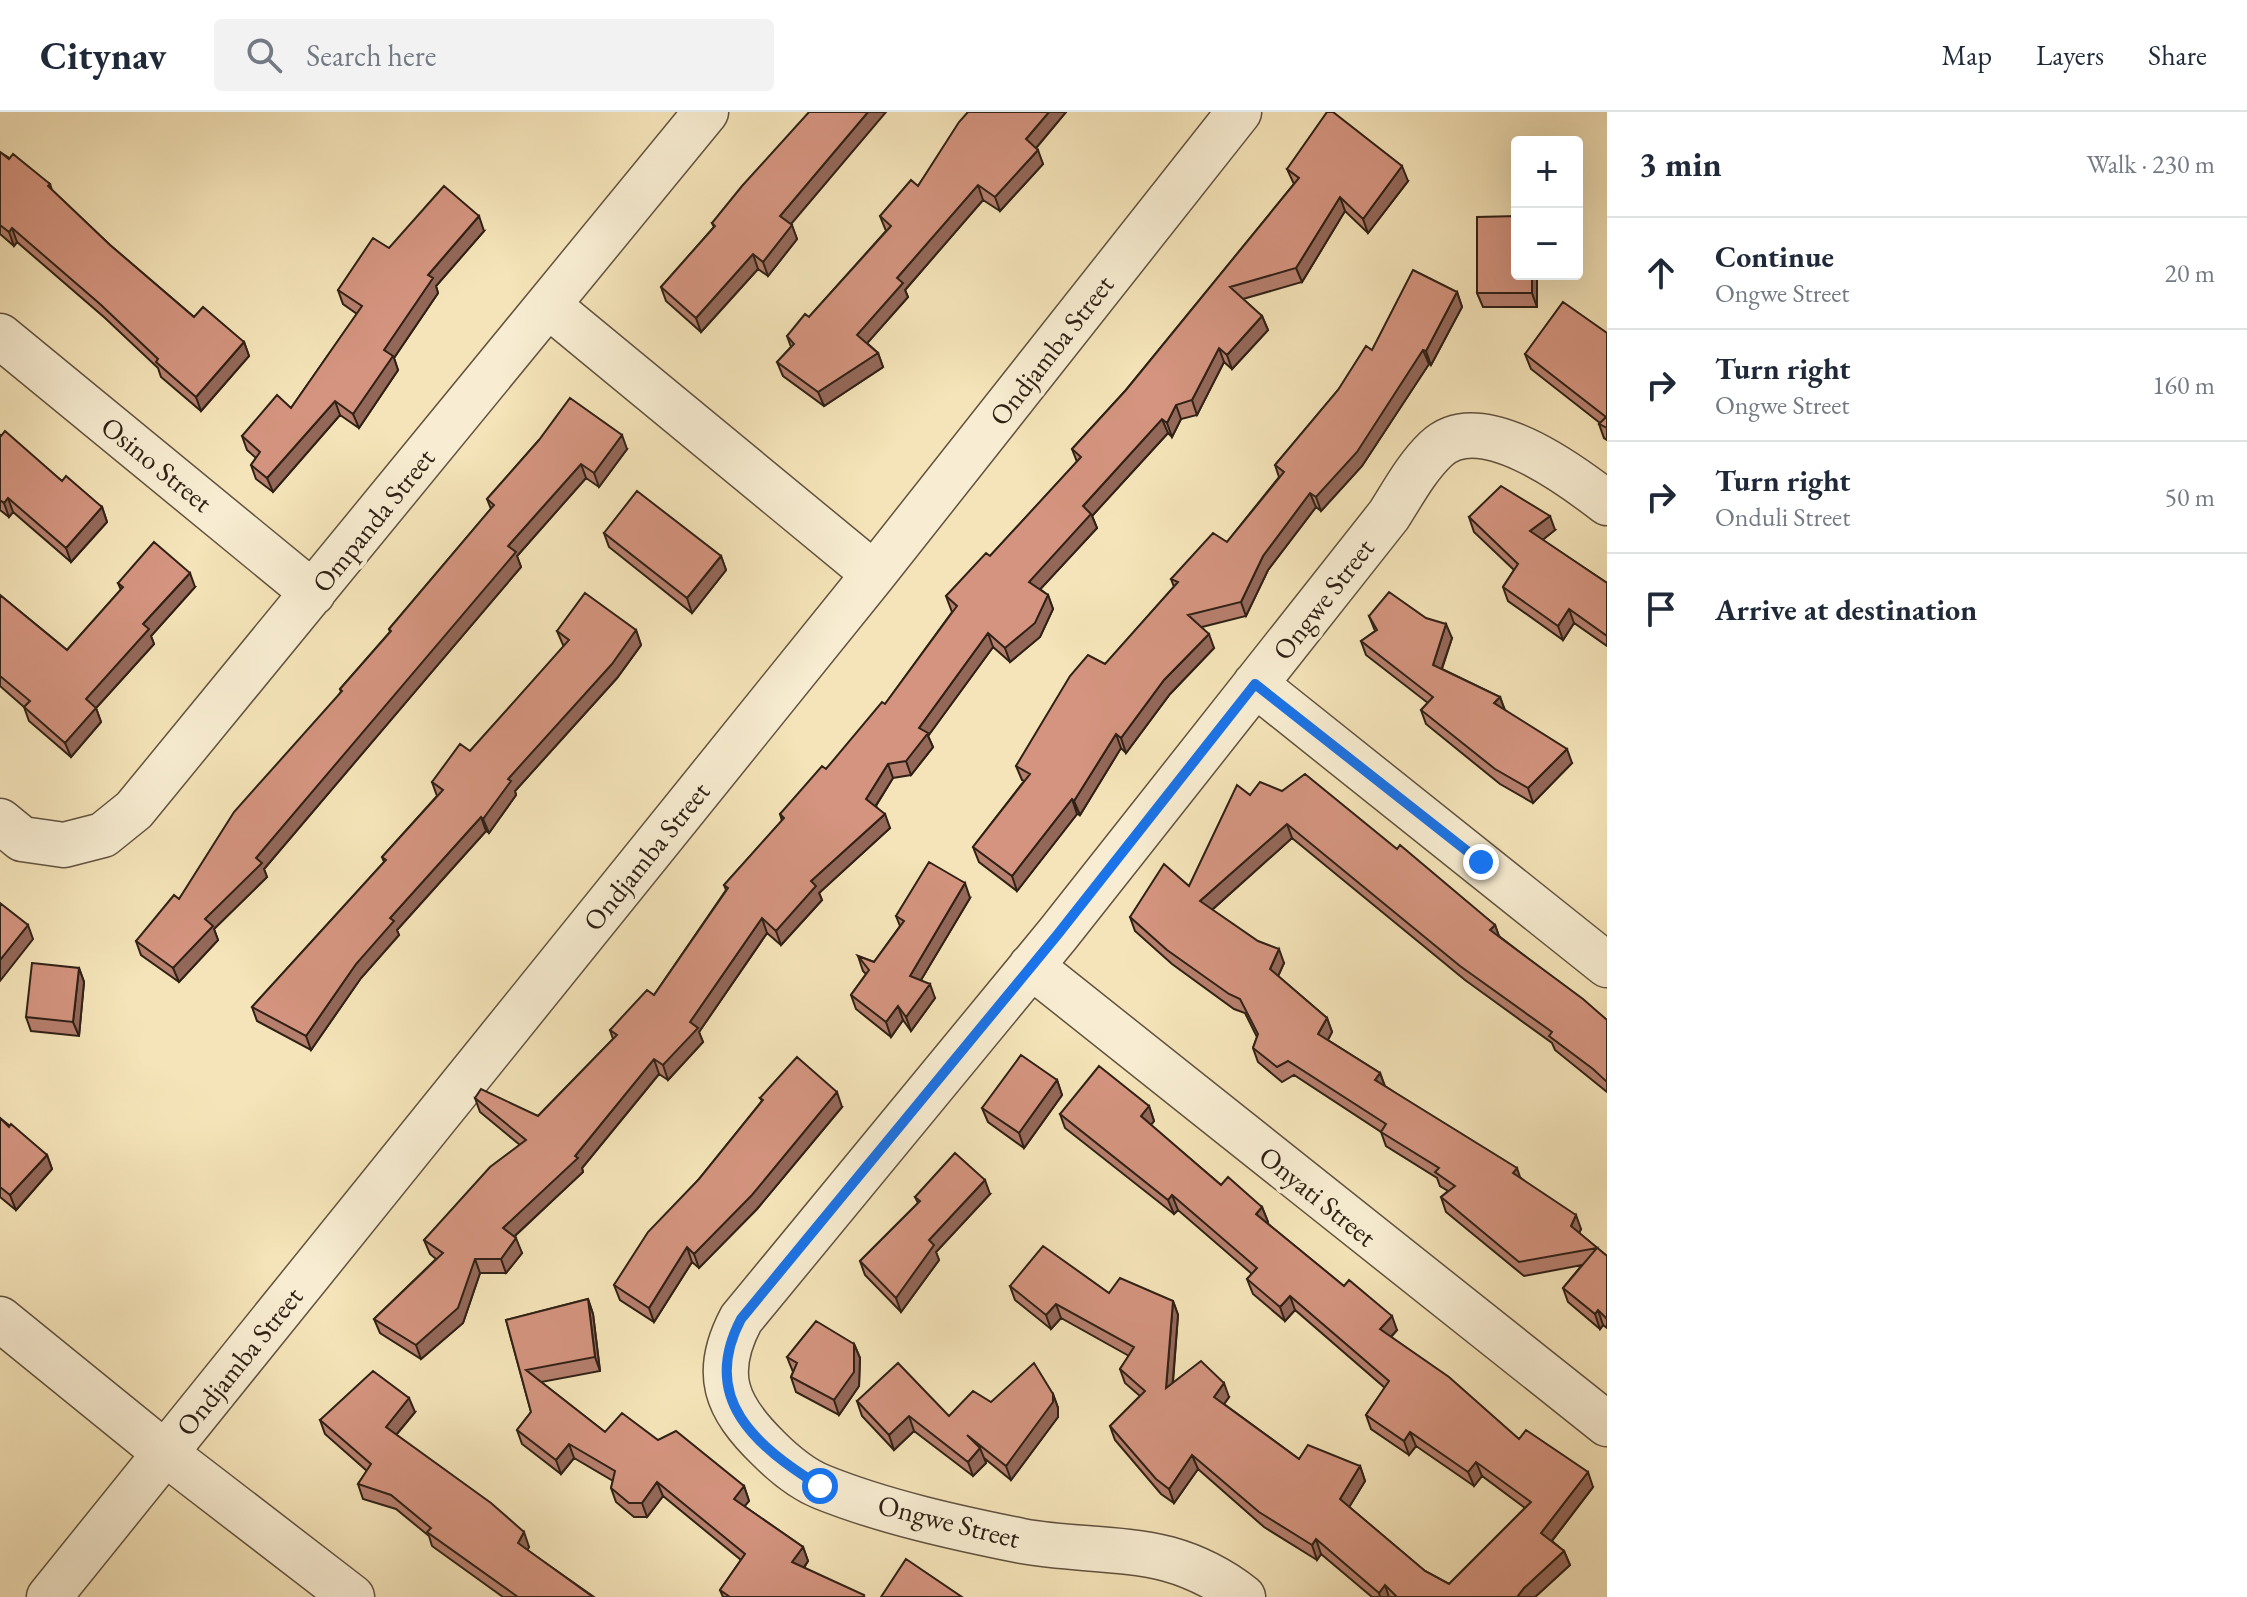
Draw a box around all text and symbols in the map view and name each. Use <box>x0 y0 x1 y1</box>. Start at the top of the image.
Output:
search box <box>214 19 774 91</box>
text: Citynav <box>40 31 166 80</box>
icon: search <box>242 33 286 77</box>
text: Search here <box>306 36 436 75</box>
text: Map <box>1942 37 1992 73</box>
text: Layers <box>2036 37 2104 73</box>
text: Share <box>2148 37 2207 73</box>
map controls <box>1511 136 1583 280</box>
button: + <box>1511 136 1583 208</box>
text: 3 min <box>1639 142 1722 186</box>
text: Walk · 230 m <box>2087 147 2215 181</box>
button: − <box>1511 208 1583 280</box>
text: Continue <box>1715 237 1834 276</box>
icon: ahead <box>1639 251 1683 295</box>
text: 20 m <box>2165 256 2215 290</box>
street label: Ondjamba Street <box>981 267 1121 433</box>
text: Ongwe Street <box>1715 276 1850 310</box>
text: Turn right <box>1715 349 1851 388</box>
icon: right <box>1639 363 1683 407</box>
text: 160 m <box>2152 368 2215 402</box>
text: Ongwe Street <box>1715 388 1850 422</box>
street label: Osino Street <box>94 408 220 520</box>
street label: Ompanda Street <box>304 440 442 600</box>
text: Turn right <box>1715 461 1851 500</box>
icon: right <box>1639 475 1683 519</box>
text: 50 m <box>2165 480 2215 514</box>
text: Onduli Street <box>1715 500 1850 534</box>
street label: Ongwe Street <box>1264 531 1382 667</box>
icon: arrive <box>1639 587 1683 631</box>
text: Arrive at destination <box>1715 590 1977 629</box>
street label: Ondjamba Street <box>575 774 717 938</box>
route end <box>1463 844 1499 880</box>
street label: Onyati Street <box>1252 1138 1384 1254</box>
street label: Ondjamba Street <box>168 1279 310 1443</box>
route start <box>802 1468 838 1504</box>
street label: Ongwe Street <box>874 1486 1024 1556</box>

